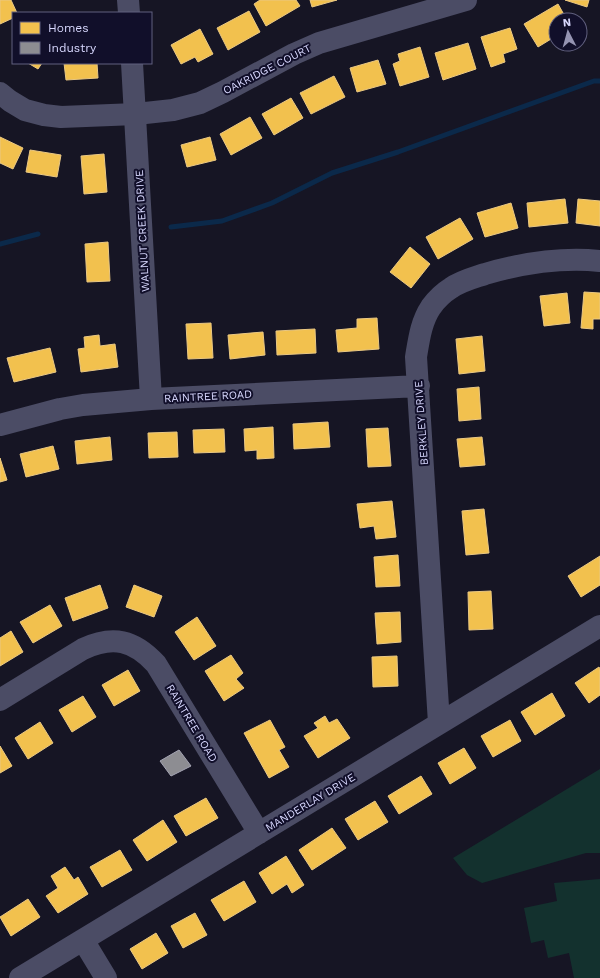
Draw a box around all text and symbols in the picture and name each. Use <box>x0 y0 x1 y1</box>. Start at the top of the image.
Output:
legend <box>12 12 152 64</box>
north arrow <box>548 12 588 52</box>
text: N <box>562 16 572 29</box>
text: Homes <box>48 21 89 35</box>
text: Industry <box>48 41 97 55</box>
street label: OAKRIDGE COURT <box>221 41 314 97</box>
street label: WALNUT CREEK DRIVE <box>133 170 152 292</box>
street label: BERKLEY DRIVE <box>412 380 431 466</box>
street label: RAINTREE ROAD <box>164 388 252 405</box>
street label: RAINTREE ROAD <box>163 682 220 764</box>
street label: MANDERLAY DRIVE <box>263 771 357 834</box>

